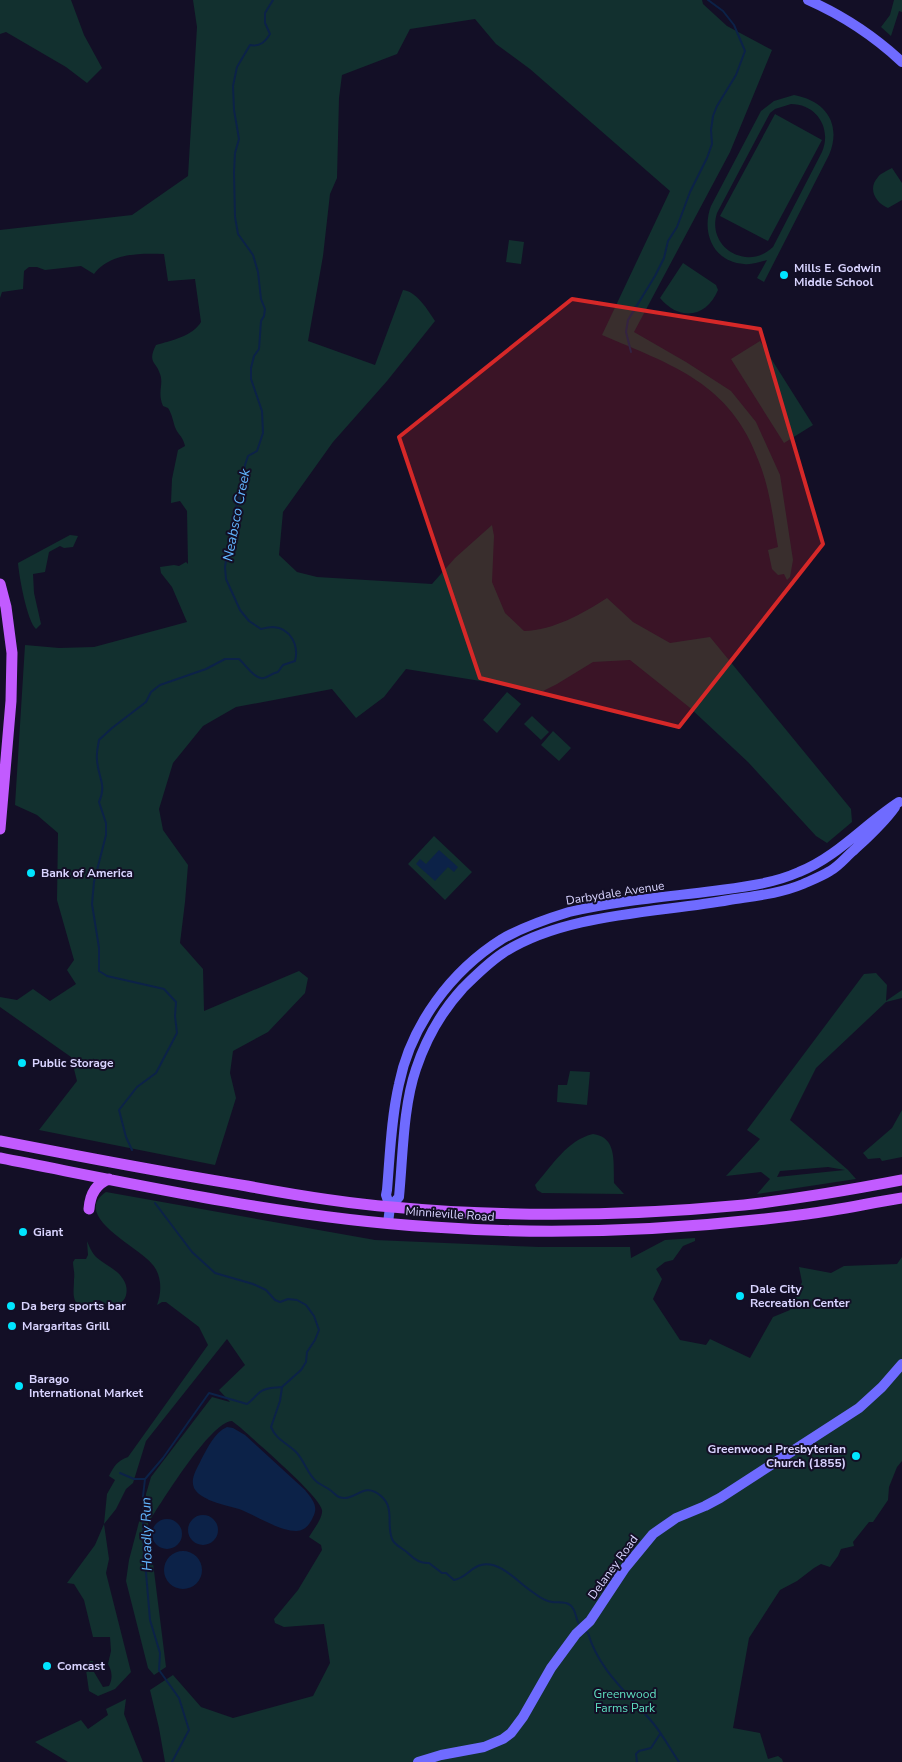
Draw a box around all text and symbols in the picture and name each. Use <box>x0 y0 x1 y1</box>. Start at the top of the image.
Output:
place label: Mills E. Godwin Middle School <box>794 260 881 290</box>
marker: Mills E. Godwin Middle School <box>778 269 790 281</box>
water label: Neabsco Creek <box>218 466 255 563</box>
place label: Bank of America <box>41 865 133 881</box>
marker: Bank of America <box>25 867 37 879</box>
street label: Darbydale Avenue <box>565 877 665 909</box>
place label: Public Storage <box>32 1055 114 1071</box>
marker: Public Storage <box>16 1057 28 1069</box>
street label: Minnieville Road <box>405 1203 495 1225</box>
place label: Giant <box>33 1224 63 1240</box>
marker: Giant <box>17 1226 29 1238</box>
place label: Dale City Recreation Center <box>750 1281 850 1311</box>
marker: Dale City Recreation Center <box>734 1290 746 1302</box>
place label: Da berg sports bar <box>21 1298 126 1314</box>
marker: Da berg sports bar <box>5 1300 17 1312</box>
place label: Margaritas Grill <box>22 1318 110 1334</box>
marker: Margaritas Grill <box>6 1320 18 1332</box>
place label: Barago International Market <box>29 1371 143 1401</box>
marker: Barago International Market <box>13 1380 25 1392</box>
place label: Greenwood Presbyterian Church (1855) <box>708 1441 846 1471</box>
marker: Greenwood Presbyterian Church (1855) <box>850 1450 862 1462</box>
water label: Hoadly Run <box>136 1497 157 1571</box>
street label: Delaney Road <box>584 1532 642 1602</box>
place label: Comcast <box>57 1658 105 1674</box>
marker: Comcast <box>41 1660 53 1672</box>
park label: Greenwood Farms Park <box>594 1686 656 1716</box>

